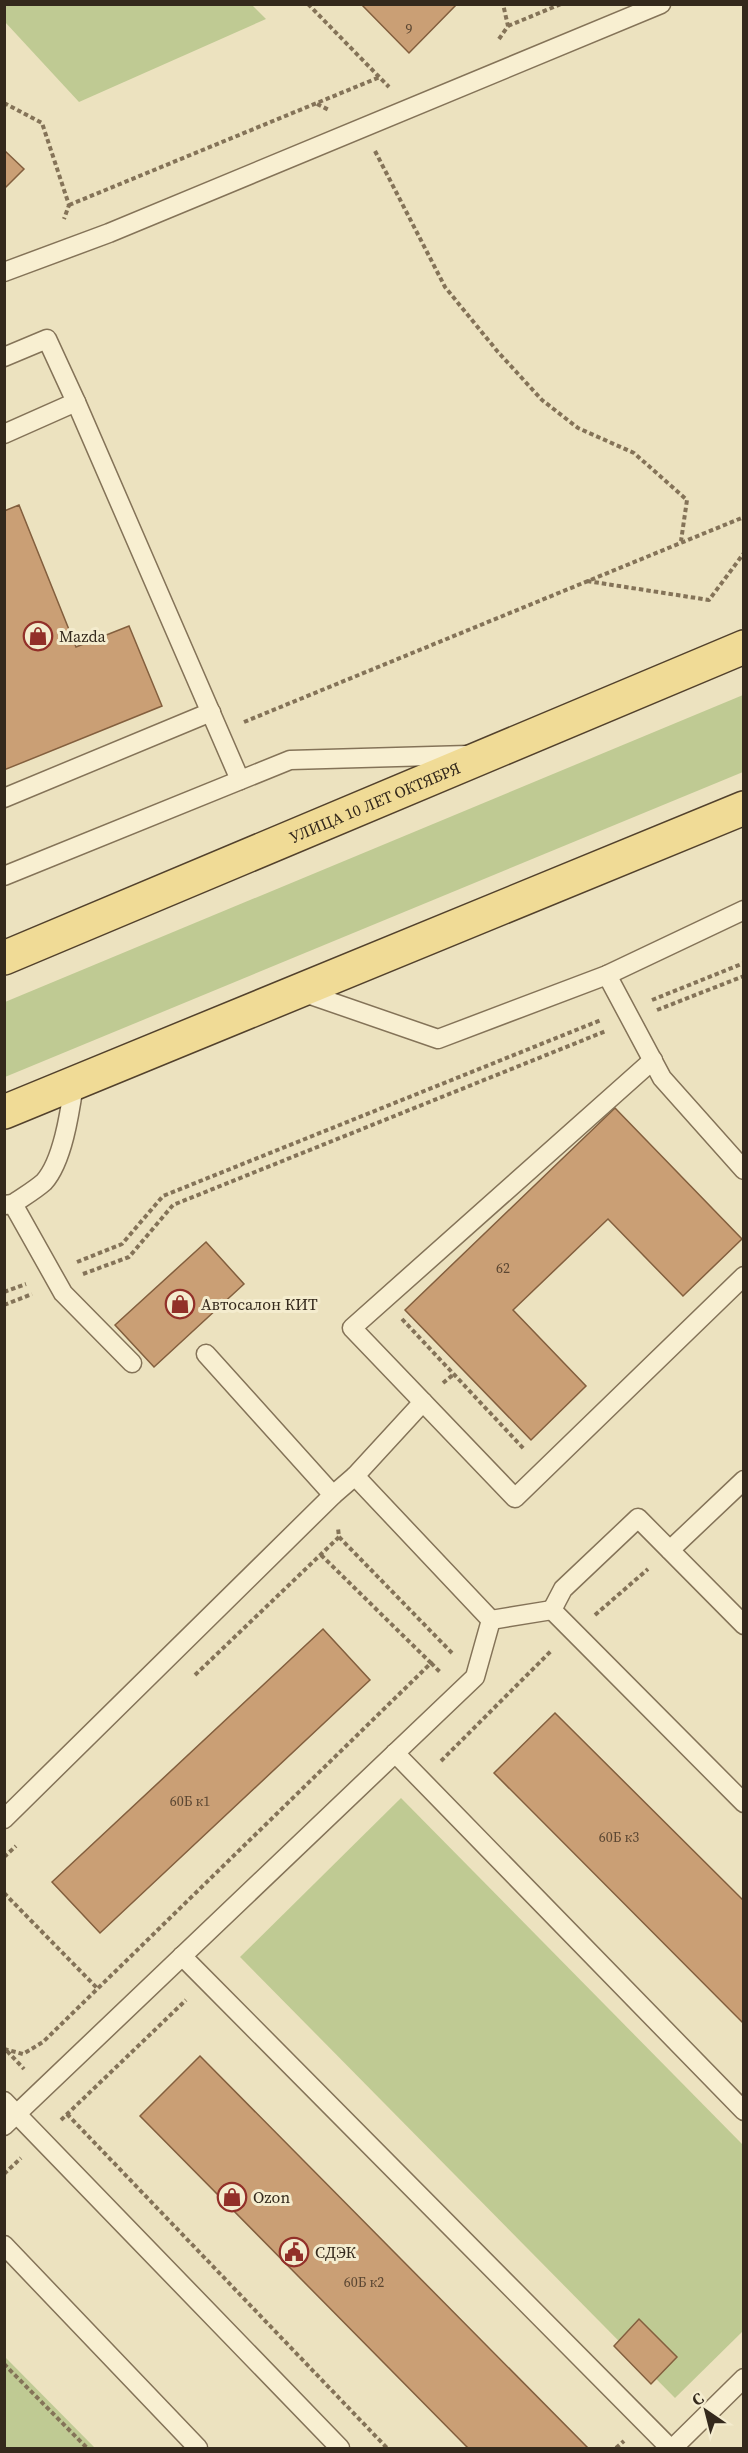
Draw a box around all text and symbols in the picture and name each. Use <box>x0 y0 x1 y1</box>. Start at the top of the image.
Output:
house number: 9 <box>406 19 413 39</box>
shop icon: Mazda <box>22 620 54 652</box>
place label: Mazda <box>59 625 106 647</box>
street label: УЛИЦА 10 ЛЕТ ОКТЯБРЯ <box>286 757 463 848</box>
house number: 62 <box>496 1258 510 1278</box>
shop icon: Автосалон КИТ <box>164 1288 196 1320</box>
place label: Автосалон КИТ <box>201 1293 318 1315</box>
house number: 60Б к1 <box>170 1791 210 1811</box>
house number: 60Б к3 <box>599 1827 639 1847</box>
shop icon: Ozon <box>216 2181 248 2213</box>
place label: Ozon <box>253 2186 290 2208</box>
public building icon: СДЭК <box>278 2236 310 2268</box>
place label: СДЭК <box>315 2241 357 2263</box>
house number: 60Б к2 <box>344 2272 384 2292</box>
north arrow <box>676 2381 736 2441</box>
text: С <box>687 2387 708 2411</box>

